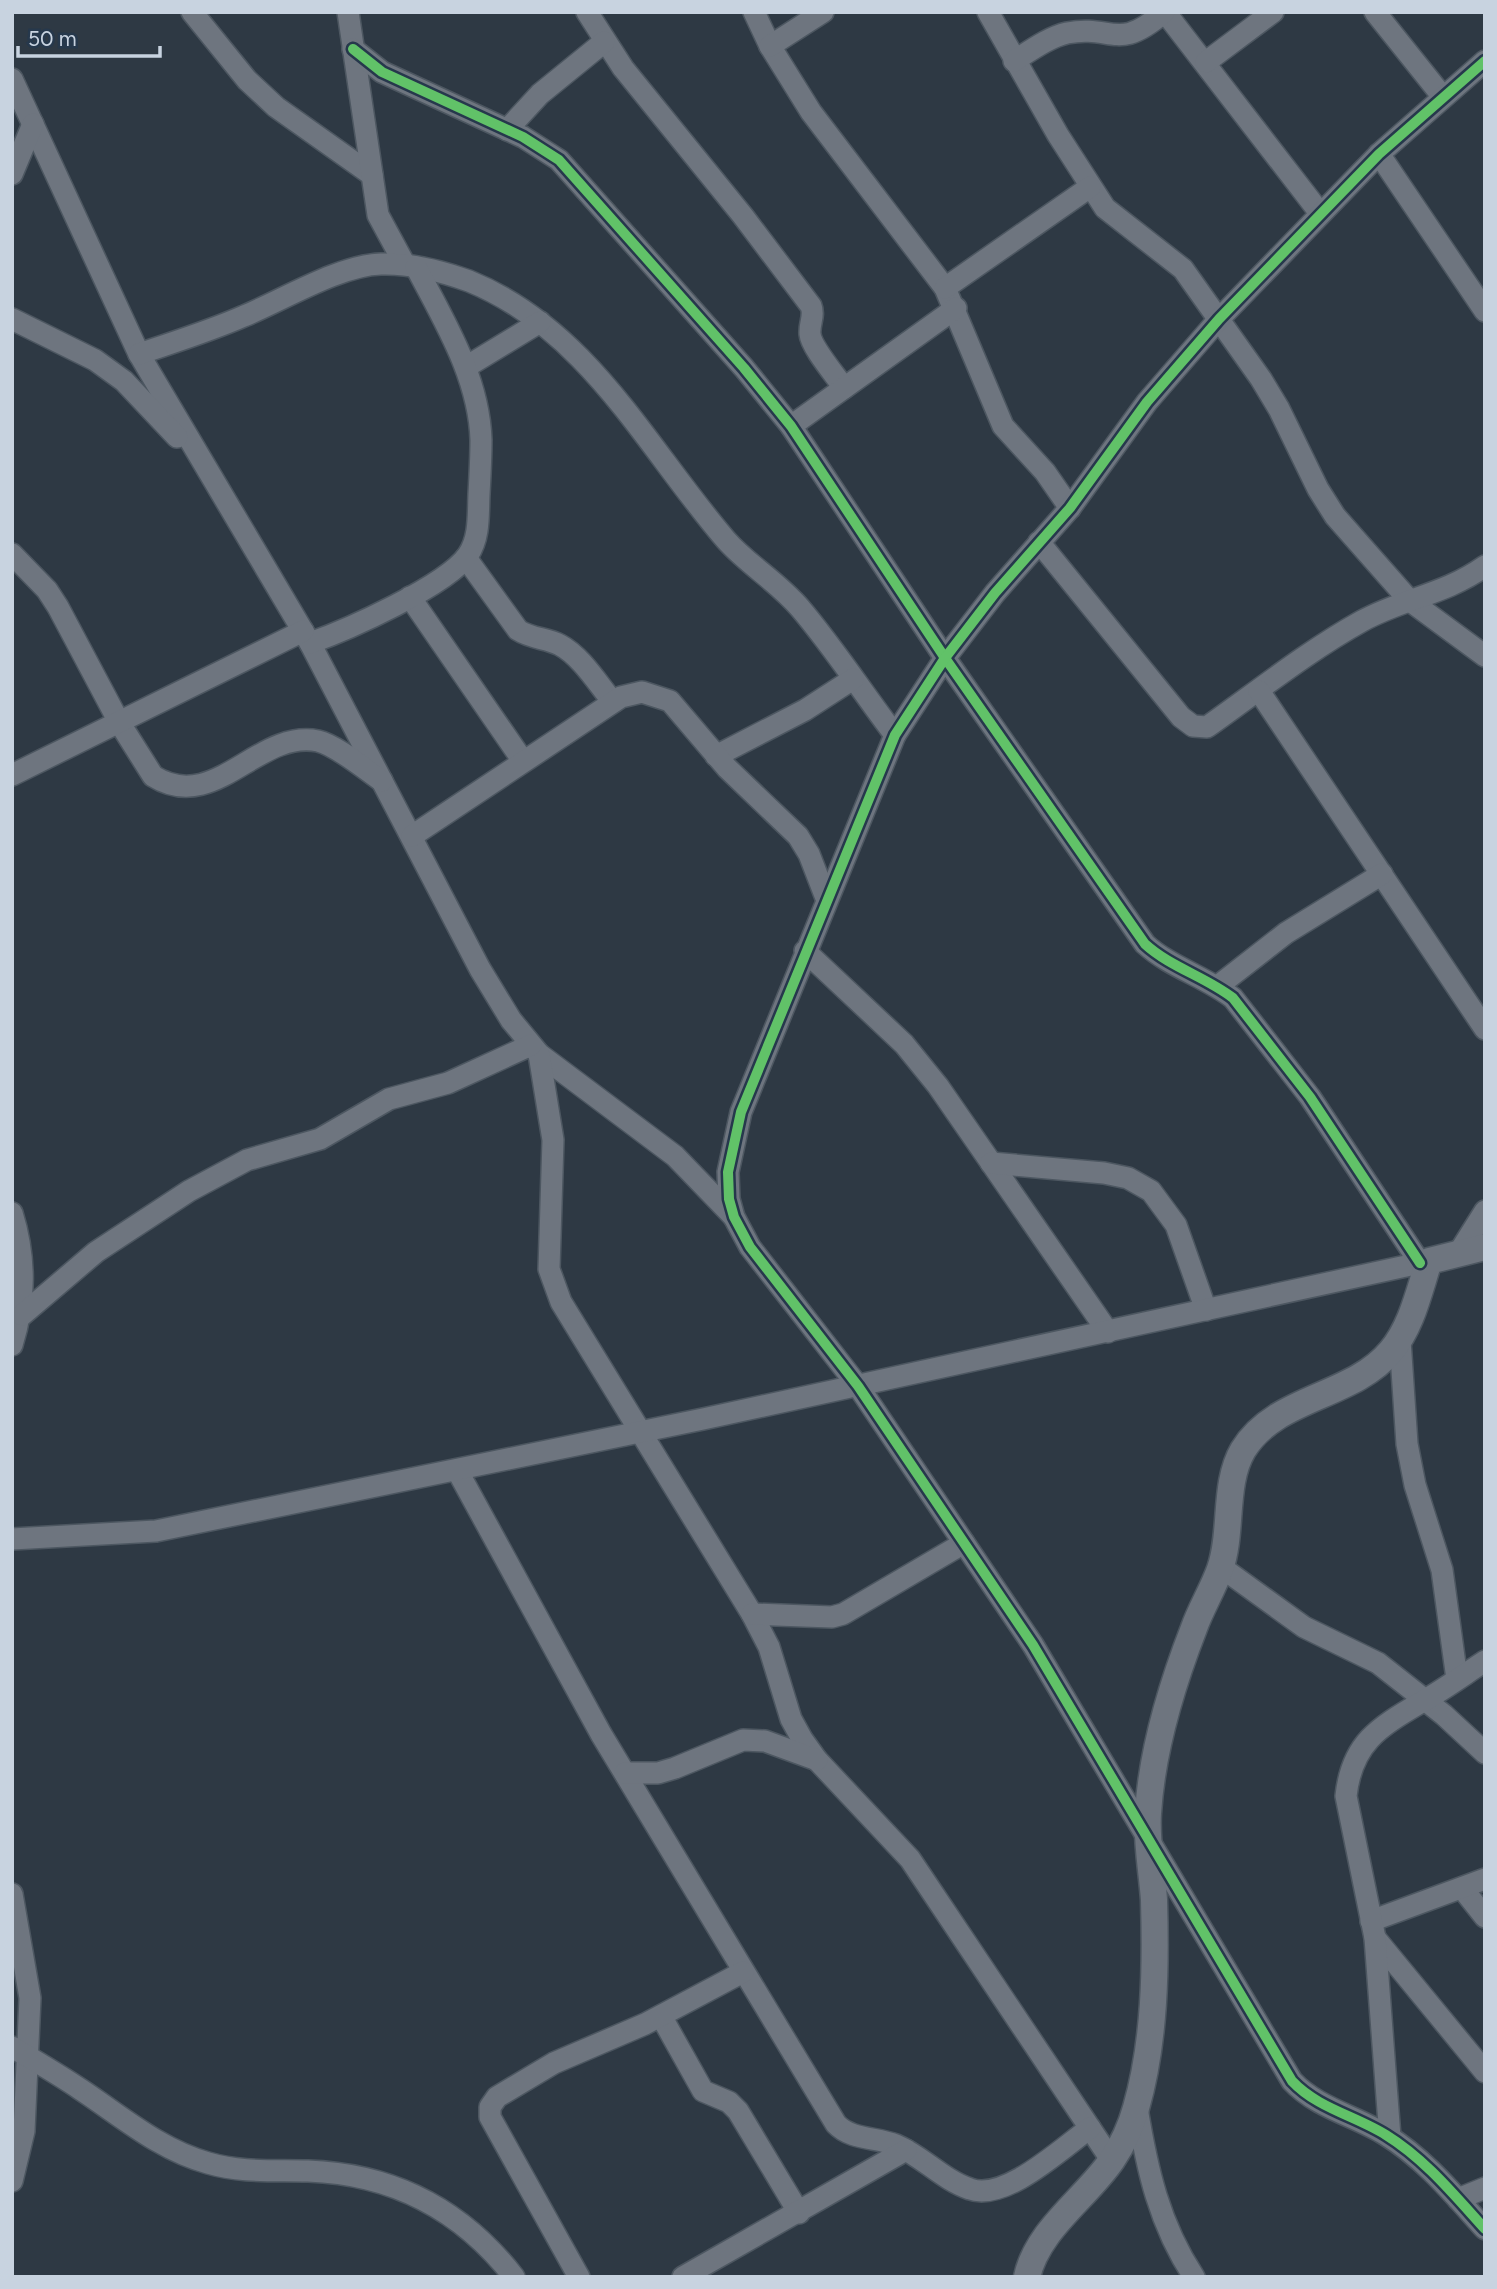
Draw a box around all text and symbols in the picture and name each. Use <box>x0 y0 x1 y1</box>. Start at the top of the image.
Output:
scale bar <box>18 14 159 58</box>
text: 50 m <box>28 26 77 51</box>

